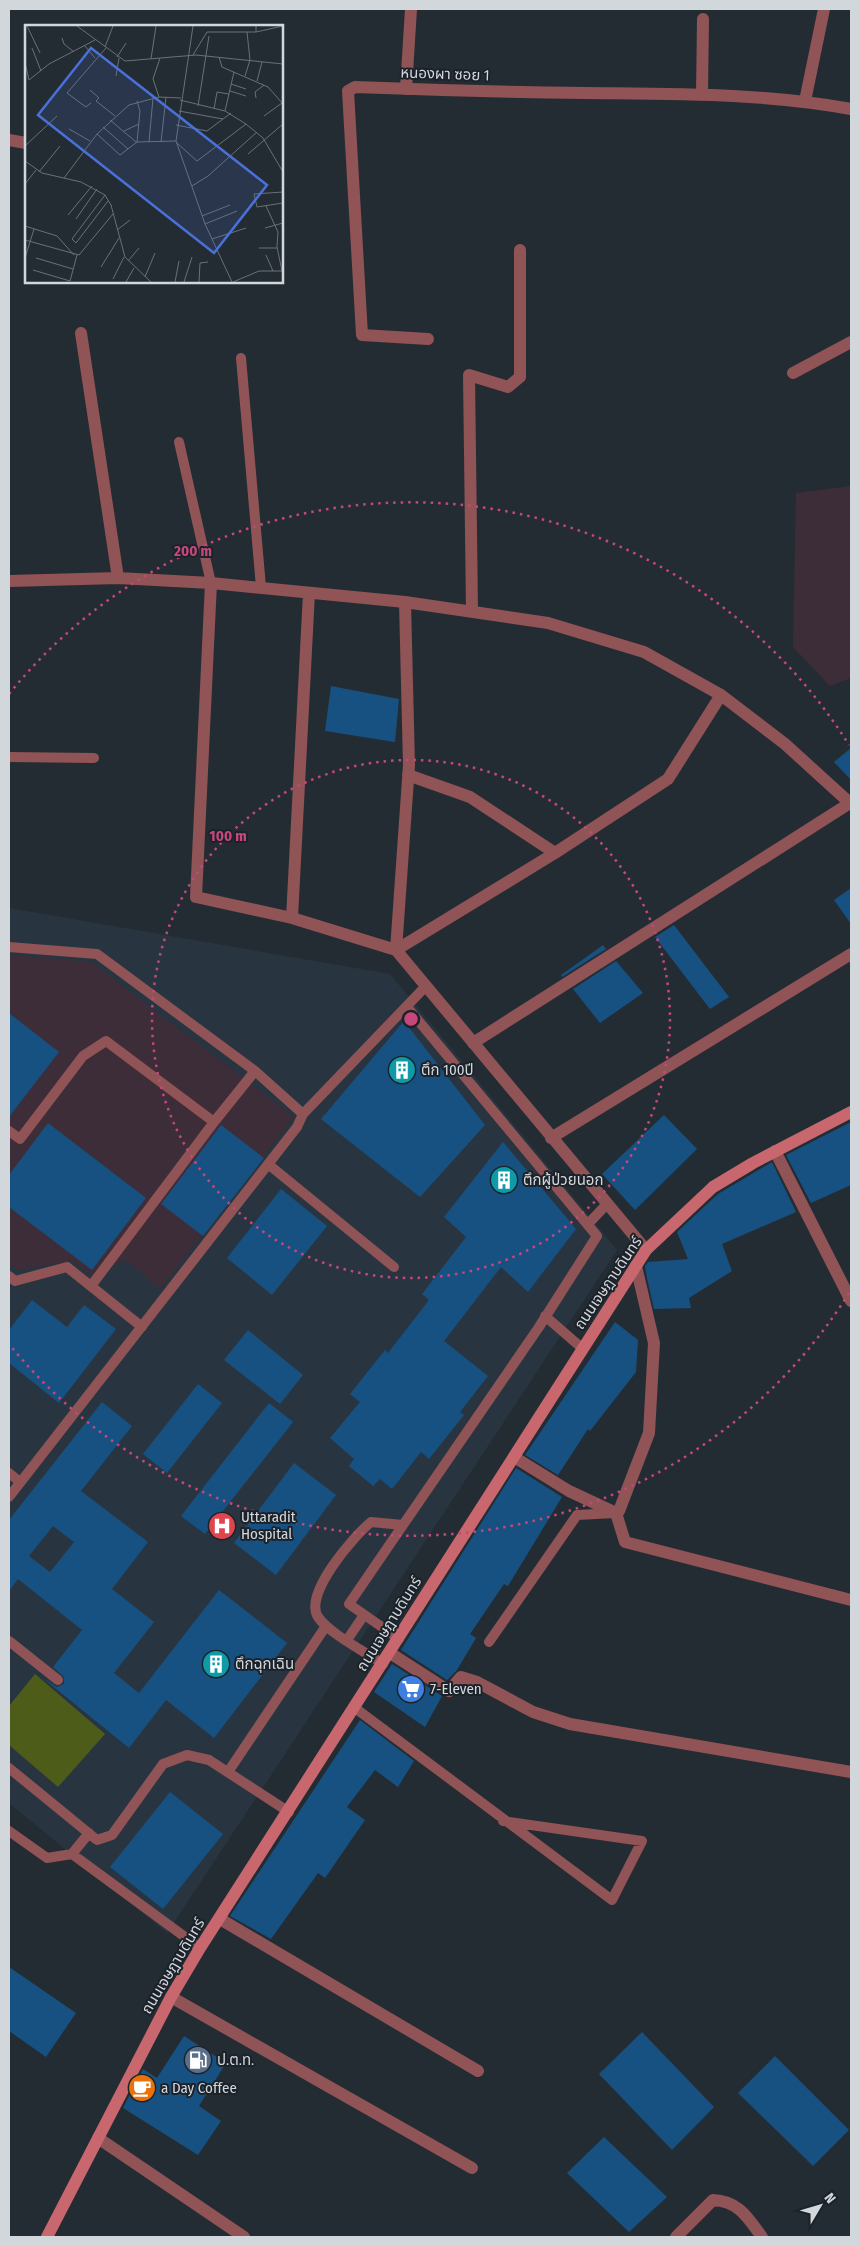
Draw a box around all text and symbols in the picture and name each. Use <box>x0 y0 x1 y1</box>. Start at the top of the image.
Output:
inset map <box>25 25 282 282</box>
street label: หนองผา ซอย 1 <box>400 63 490 85</box>
text: 200 m <box>173 542 212 560</box>
text: 100 m <box>209 827 247 845</box>
centre of rings <box>402 1010 420 1028</box>
building icon: ตึก 100ปี <box>387 1055 417 1085</box>
place label: ตึก 100ปี <box>421 1061 474 1079</box>
building icon: ตึกผู้ป่วยนอก <box>489 1165 519 1195</box>
place label: ตึกผู้ป่วยนอก <box>523 1171 603 1189</box>
street label: ถนนเจษฎาบดินทร์ <box>570 1233 646 1333</box>
place label: Uttaradit Hospital <box>241 1508 296 1543</box>
hospital icon: Uttaradit Hospital <box>207 1511 237 1541</box>
street label: ถนนเจษฎาบดินทร์ <box>353 1573 426 1675</box>
building icon: ตึกฉุกเฉิน <box>201 1649 231 1679</box>
place label: ตึกฉุกเฉิน <box>235 1655 294 1673</box>
supermarket icon: 7-Eleven <box>396 1674 426 1704</box>
place label: 7-Eleven <box>430 1680 482 1698</box>
street label: ถนนเจษฎาบดินทร์ <box>137 1914 209 2017</box>
fuel station icon: ป.ต.ท. <box>183 2045 213 2075</box>
place label: ป.ต.ท. <box>217 2051 254 2069</box>
cafe icon: a Day Coffee <box>127 2073 157 2103</box>
place label: a Day Coffee <box>161 2079 237 2097</box>
north arrow <box>795 2181 845 2231</box>
text: N <box>821 2190 839 2207</box>

